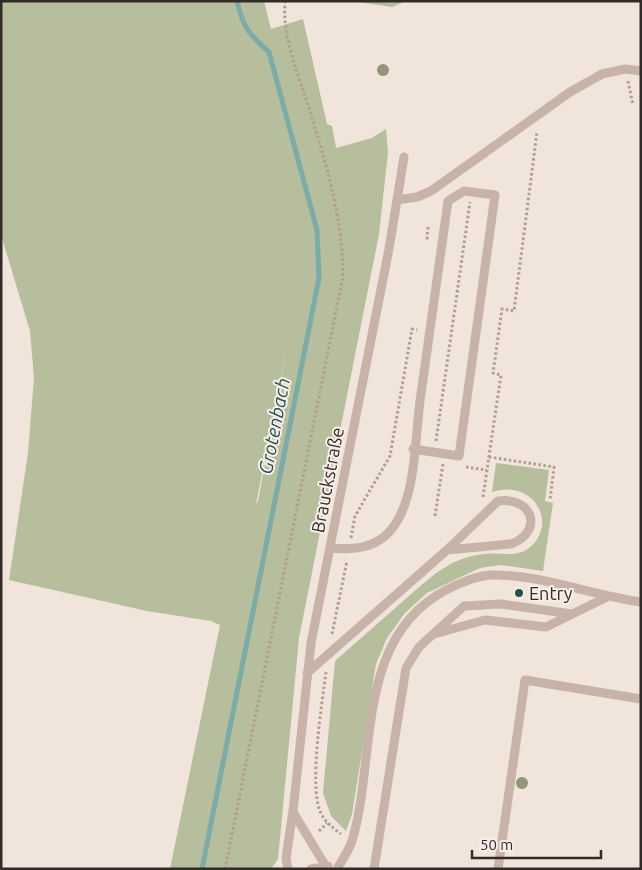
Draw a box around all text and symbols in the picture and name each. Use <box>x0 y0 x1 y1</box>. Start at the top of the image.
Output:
water label: Grotenbach <box>254 376 294 476</box>
street label: Brauckstraße <box>307 426 347 534</box>
place label: Entry <box>529 583 573 603</box>
marker: Entry <box>513 587 525 599</box>
scale bar <box>472 828 601 860</box>
text: 50 m <box>480 836 513 853</box>

